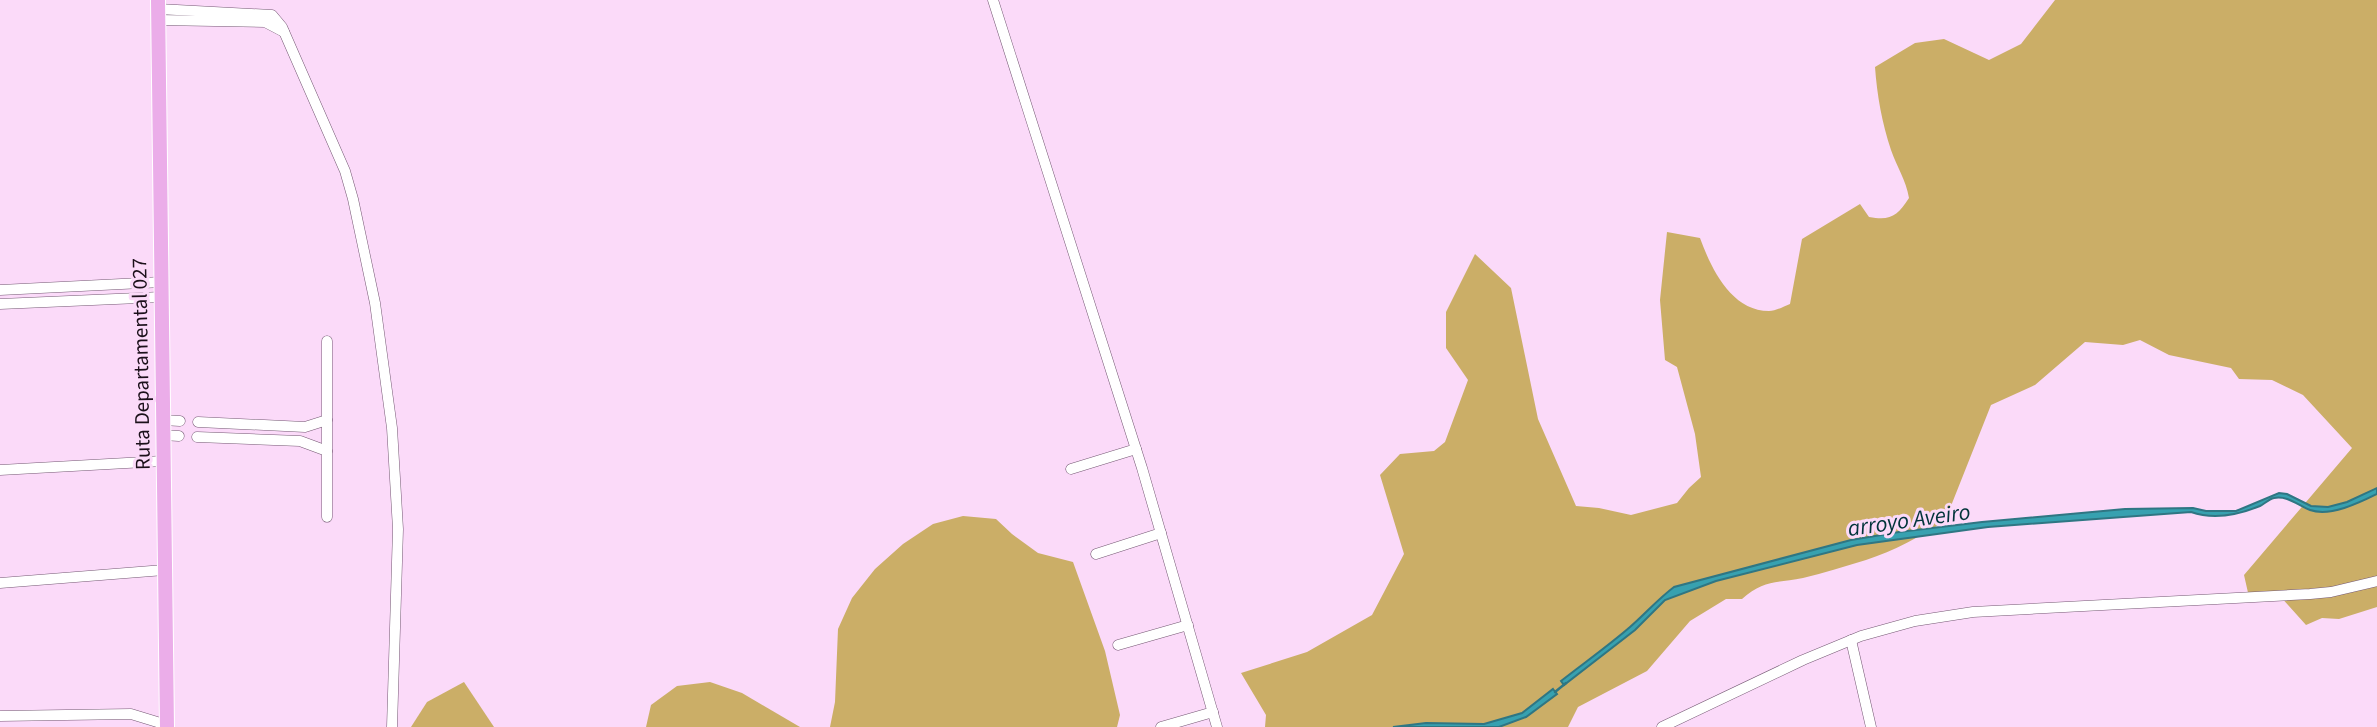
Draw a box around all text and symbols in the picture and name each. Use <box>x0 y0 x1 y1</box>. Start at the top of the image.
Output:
street label: Ruta Departamental 027 <box>124 258 158 470</box>
water label: arroyo Aveiro <box>1845 495 1973 545</box>

